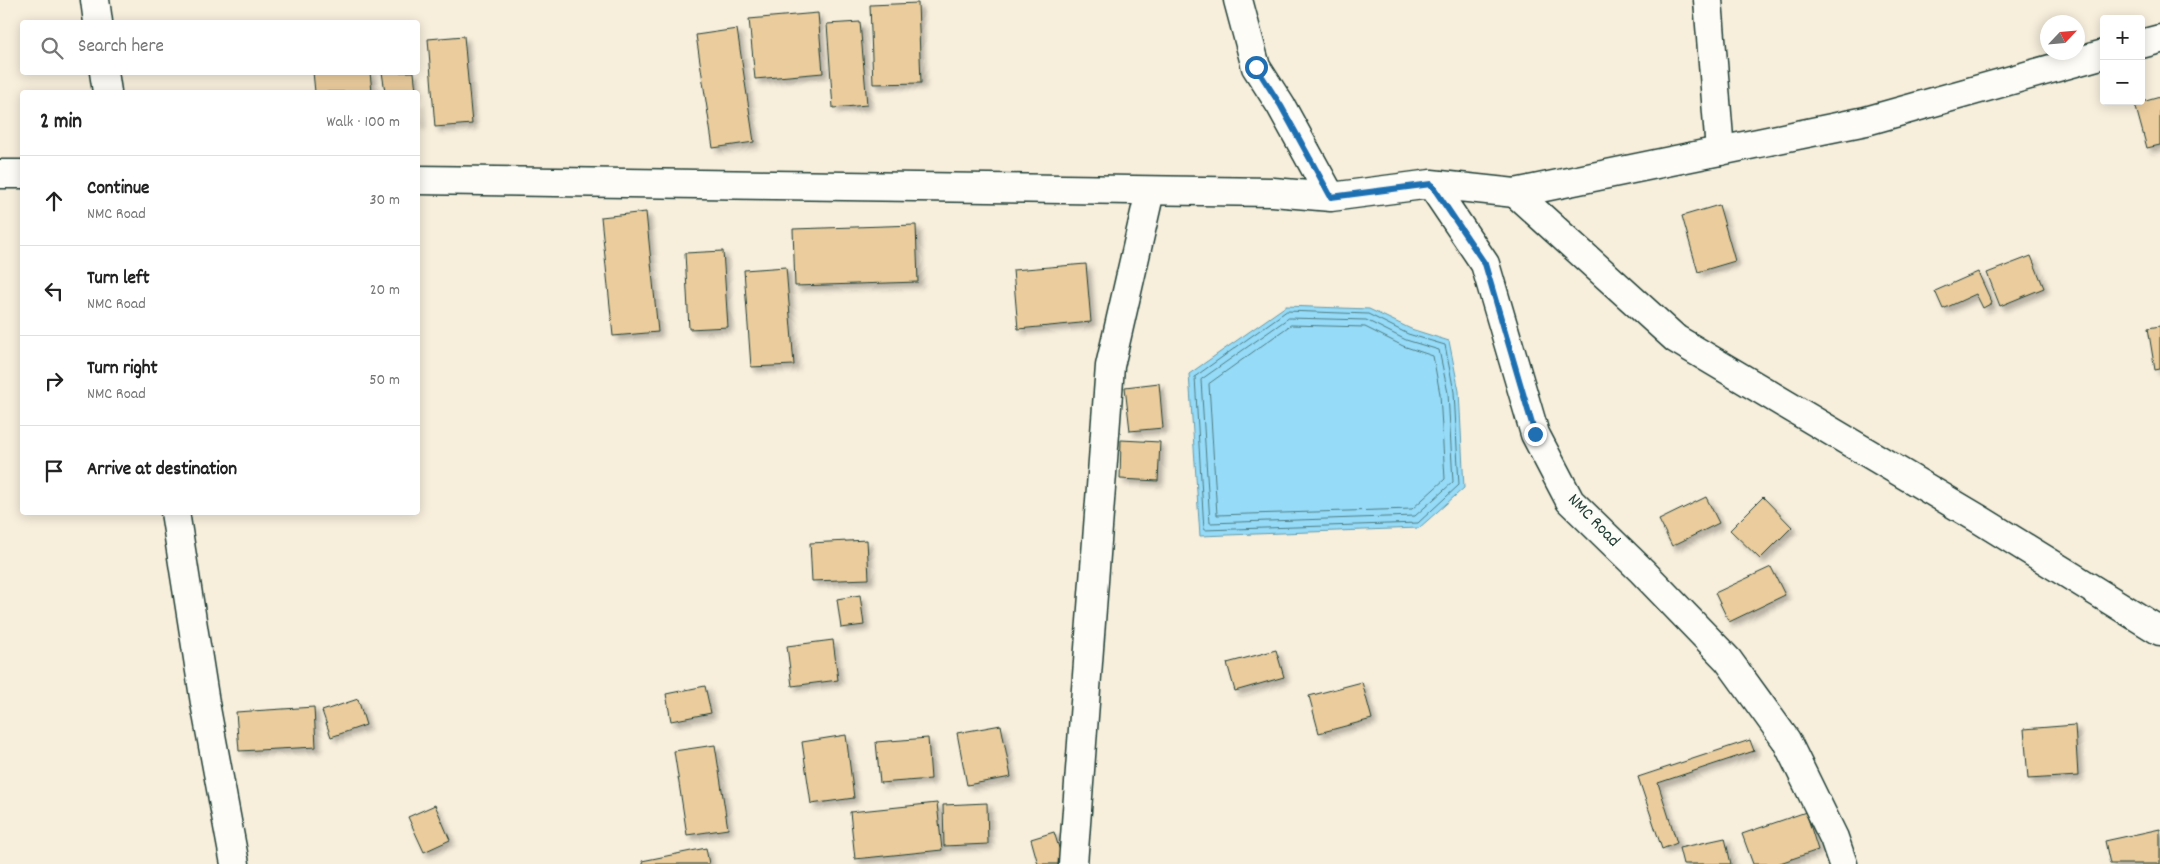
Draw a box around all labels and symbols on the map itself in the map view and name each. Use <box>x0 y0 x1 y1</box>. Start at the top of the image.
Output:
north arrow <box>2040 15 2085 60</box>
route start <box>1245 56 1268 79</box>
route end <box>1524 423 1547 446</box>
street label: NMC Road <box>1561 489 1625 553</box>

